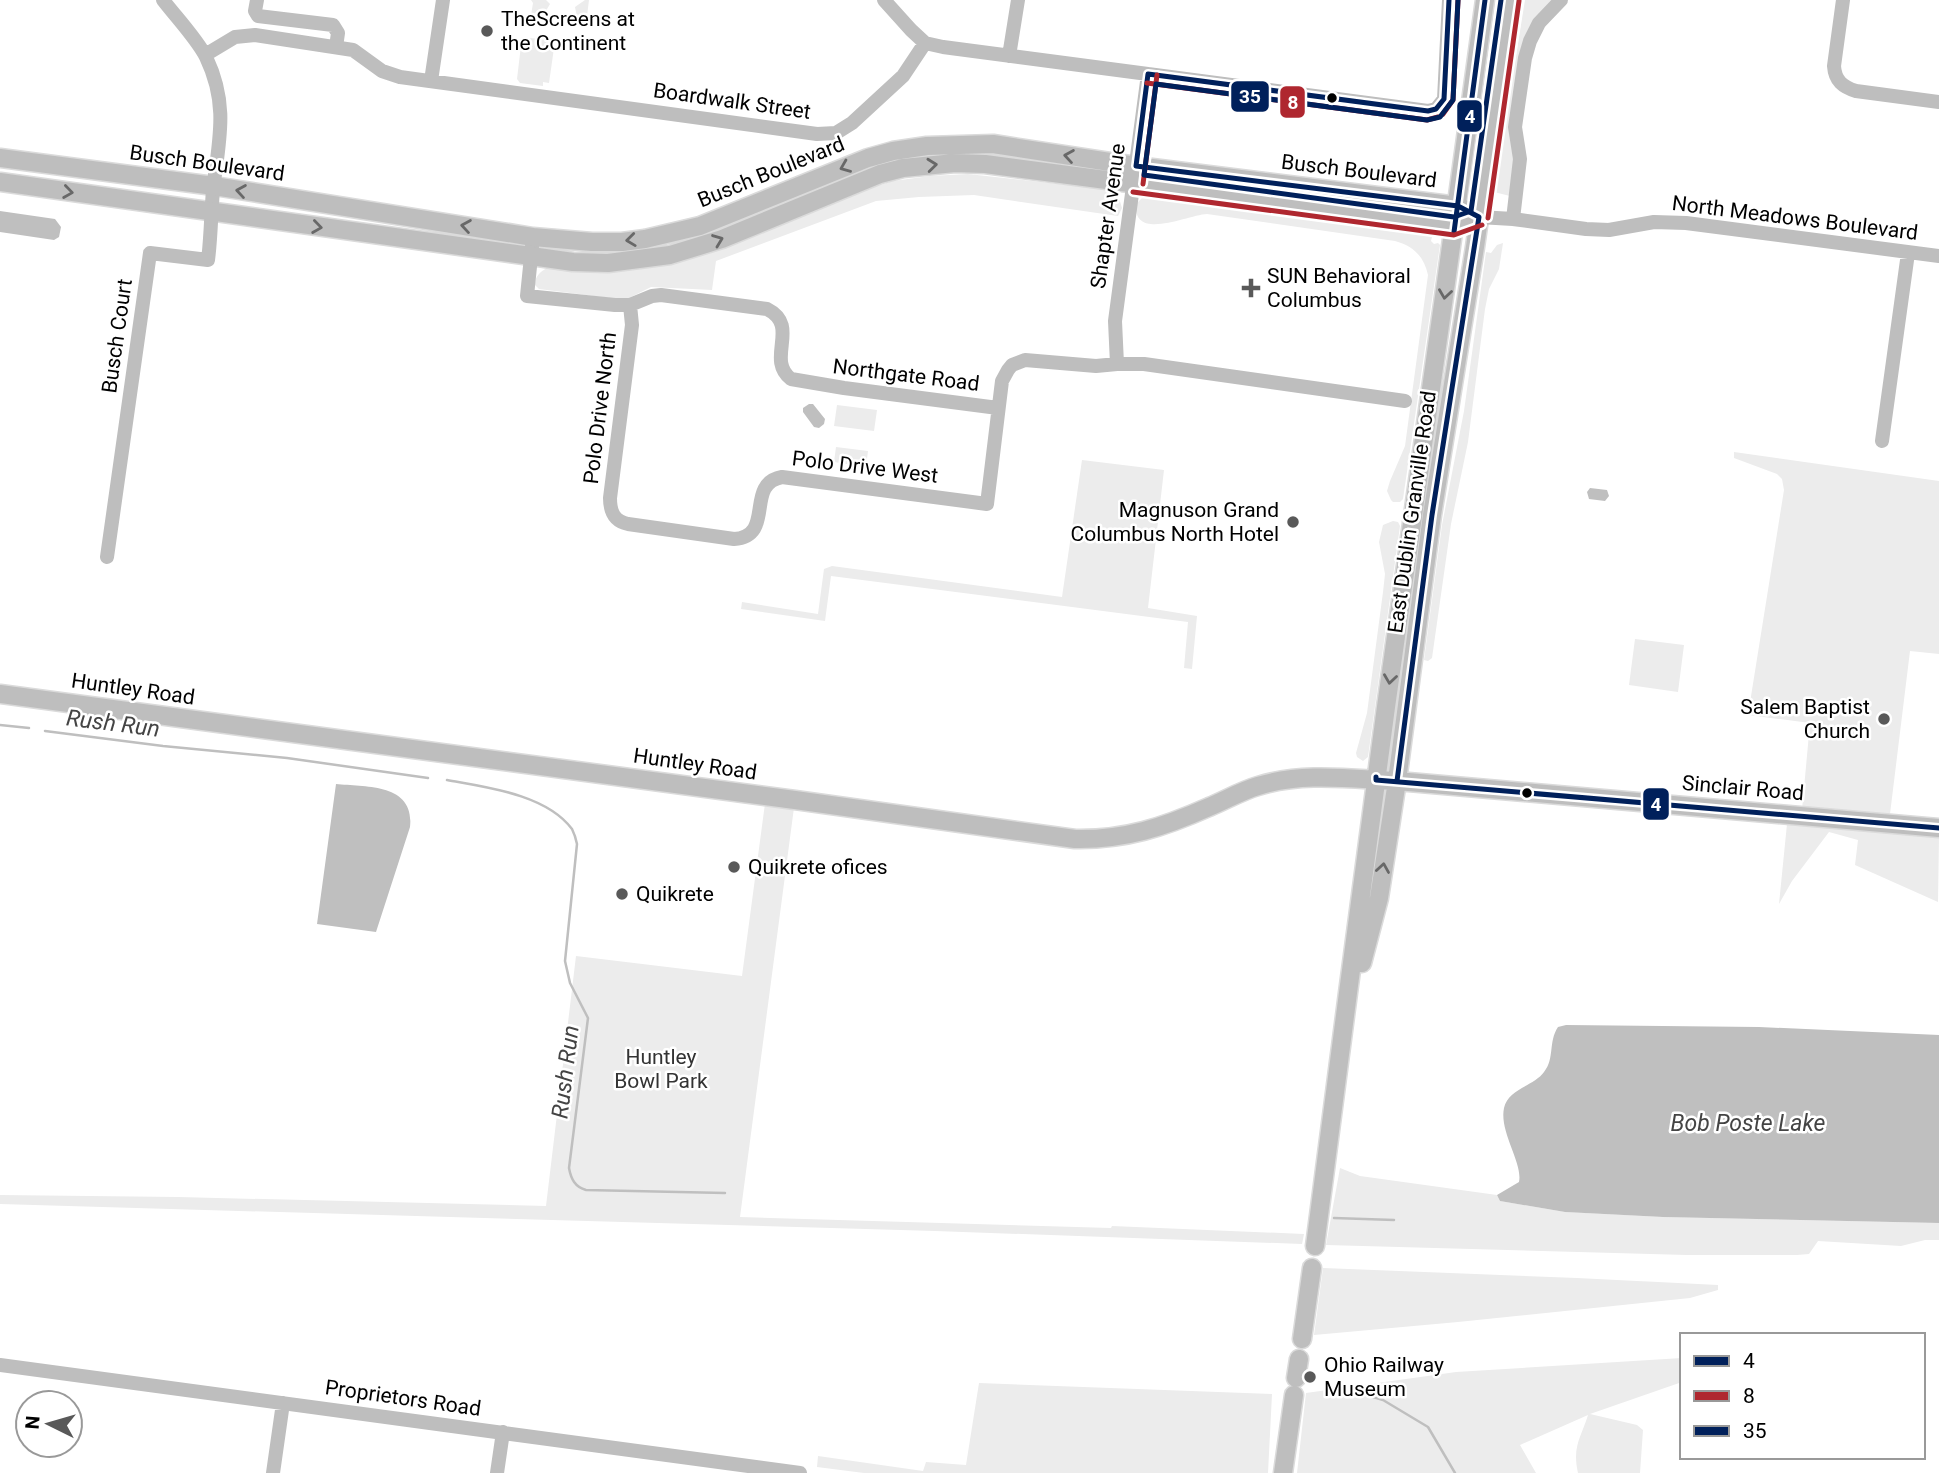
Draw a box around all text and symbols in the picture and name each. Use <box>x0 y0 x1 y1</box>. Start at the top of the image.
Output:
place label: TheScreens at the Continent <box>501 7 635 55</box>
marker: TheScreens at the Continent <box>479 23 495 39</box>
street label: Boardwalk Street <box>652 78 812 124</box>
line badge: 35 <box>1230 80 1270 113</box>
text: 35 <box>1239 85 1261 108</box>
line badge: 8 <box>1279 85 1306 119</box>
text: 8 <box>1288 91 1299 114</box>
unlabelled marker <box>1325 91 1339 105</box>
line badge: 4 <box>1456 99 1483 133</box>
text: 4 <box>1465 105 1476 128</box>
street label: Busch Boulevard <box>694 132 848 212</box>
street label: Busch Boulevard <box>128 140 286 186</box>
street label: Shapter Avenue <box>1086 142 1130 290</box>
one-way arrow <box>1063 149 1074 164</box>
street label: Busch Boulevard <box>1280 150 1438 192</box>
one-way arrow <box>840 158 852 172</box>
one-way arrow <box>926 158 938 173</box>
one-way arrow <box>62 184 73 199</box>
one-way arrow <box>235 184 247 199</box>
street label: North Meadows Boulevard <box>1671 191 1919 245</box>
one-way arrow <box>311 219 323 234</box>
one-way arrow <box>460 219 472 234</box>
one-way arrow <box>625 233 637 248</box>
one-way arrow <box>712 234 724 248</box>
place label: SUN Behavioral Columbus <box>1267 264 1411 312</box>
street label: Busch Court <box>97 277 137 395</box>
marker: SUN Behavioral Columbus <box>1241 278 1261 298</box>
one-way arrow <box>1438 288 1453 300</box>
street label: Polo Drive North <box>579 331 621 485</box>
street label: Northgate Road <box>831 354 981 396</box>
street label: East Dublin Granville Road <box>1383 389 1441 635</box>
street label: Polo Drive West <box>791 446 940 488</box>
place label: Magnuson Grand Columbus North Hotel <box>1071 498 1279 546</box>
marker: Magnuson Grand Columbus North Hotel <box>1285 514 1301 530</box>
street label: Huntley Road <box>70 668 196 710</box>
one-way arrow <box>1382 673 1397 685</box>
place label: Salem Baptist Church <box>1740 695 1870 743</box>
water label: Rush Run <box>65 704 161 743</box>
marker: Salem Baptist Church <box>1876 711 1892 727</box>
street label: Huntley Road <box>632 743 758 785</box>
street label: Sinclair Road <box>1681 771 1805 805</box>
unlabelled marker <box>1520 786 1534 800</box>
line badge: 4 <box>1642 787 1670 821</box>
text: 4 <box>1651 793 1662 816</box>
place label: Quikrete ofices <box>748 855 888 879</box>
marker: Quikrete ofices <box>726 859 742 875</box>
one-way arrow <box>1375 862 1390 874</box>
place label: Quikrete <box>636 882 714 906</box>
marker: Quikrete <box>614 886 630 902</box>
water label: Rush Run <box>546 1024 585 1120</box>
park label: Huntley Bowl Park <box>614 1045 708 1093</box>
water label: Bob Poste Lake <box>1671 1110 1826 1137</box>
legend <box>1680 1333 1925 1459</box>
text: 4 <box>1743 1349 1755 1373</box>
place label: Ohio Railway Museum <box>1324 1353 1444 1401</box>
marker: Ohio Railway Museum <box>1302 1369 1318 1385</box>
street label: Proprietors Road <box>323 1375 483 1421</box>
text: 8 <box>1743 1384 1755 1408</box>
north arrow <box>14 1389 84 1459</box>
text: N <box>21 1415 45 1430</box>
text: 35 <box>1743 1419 1767 1443</box>

